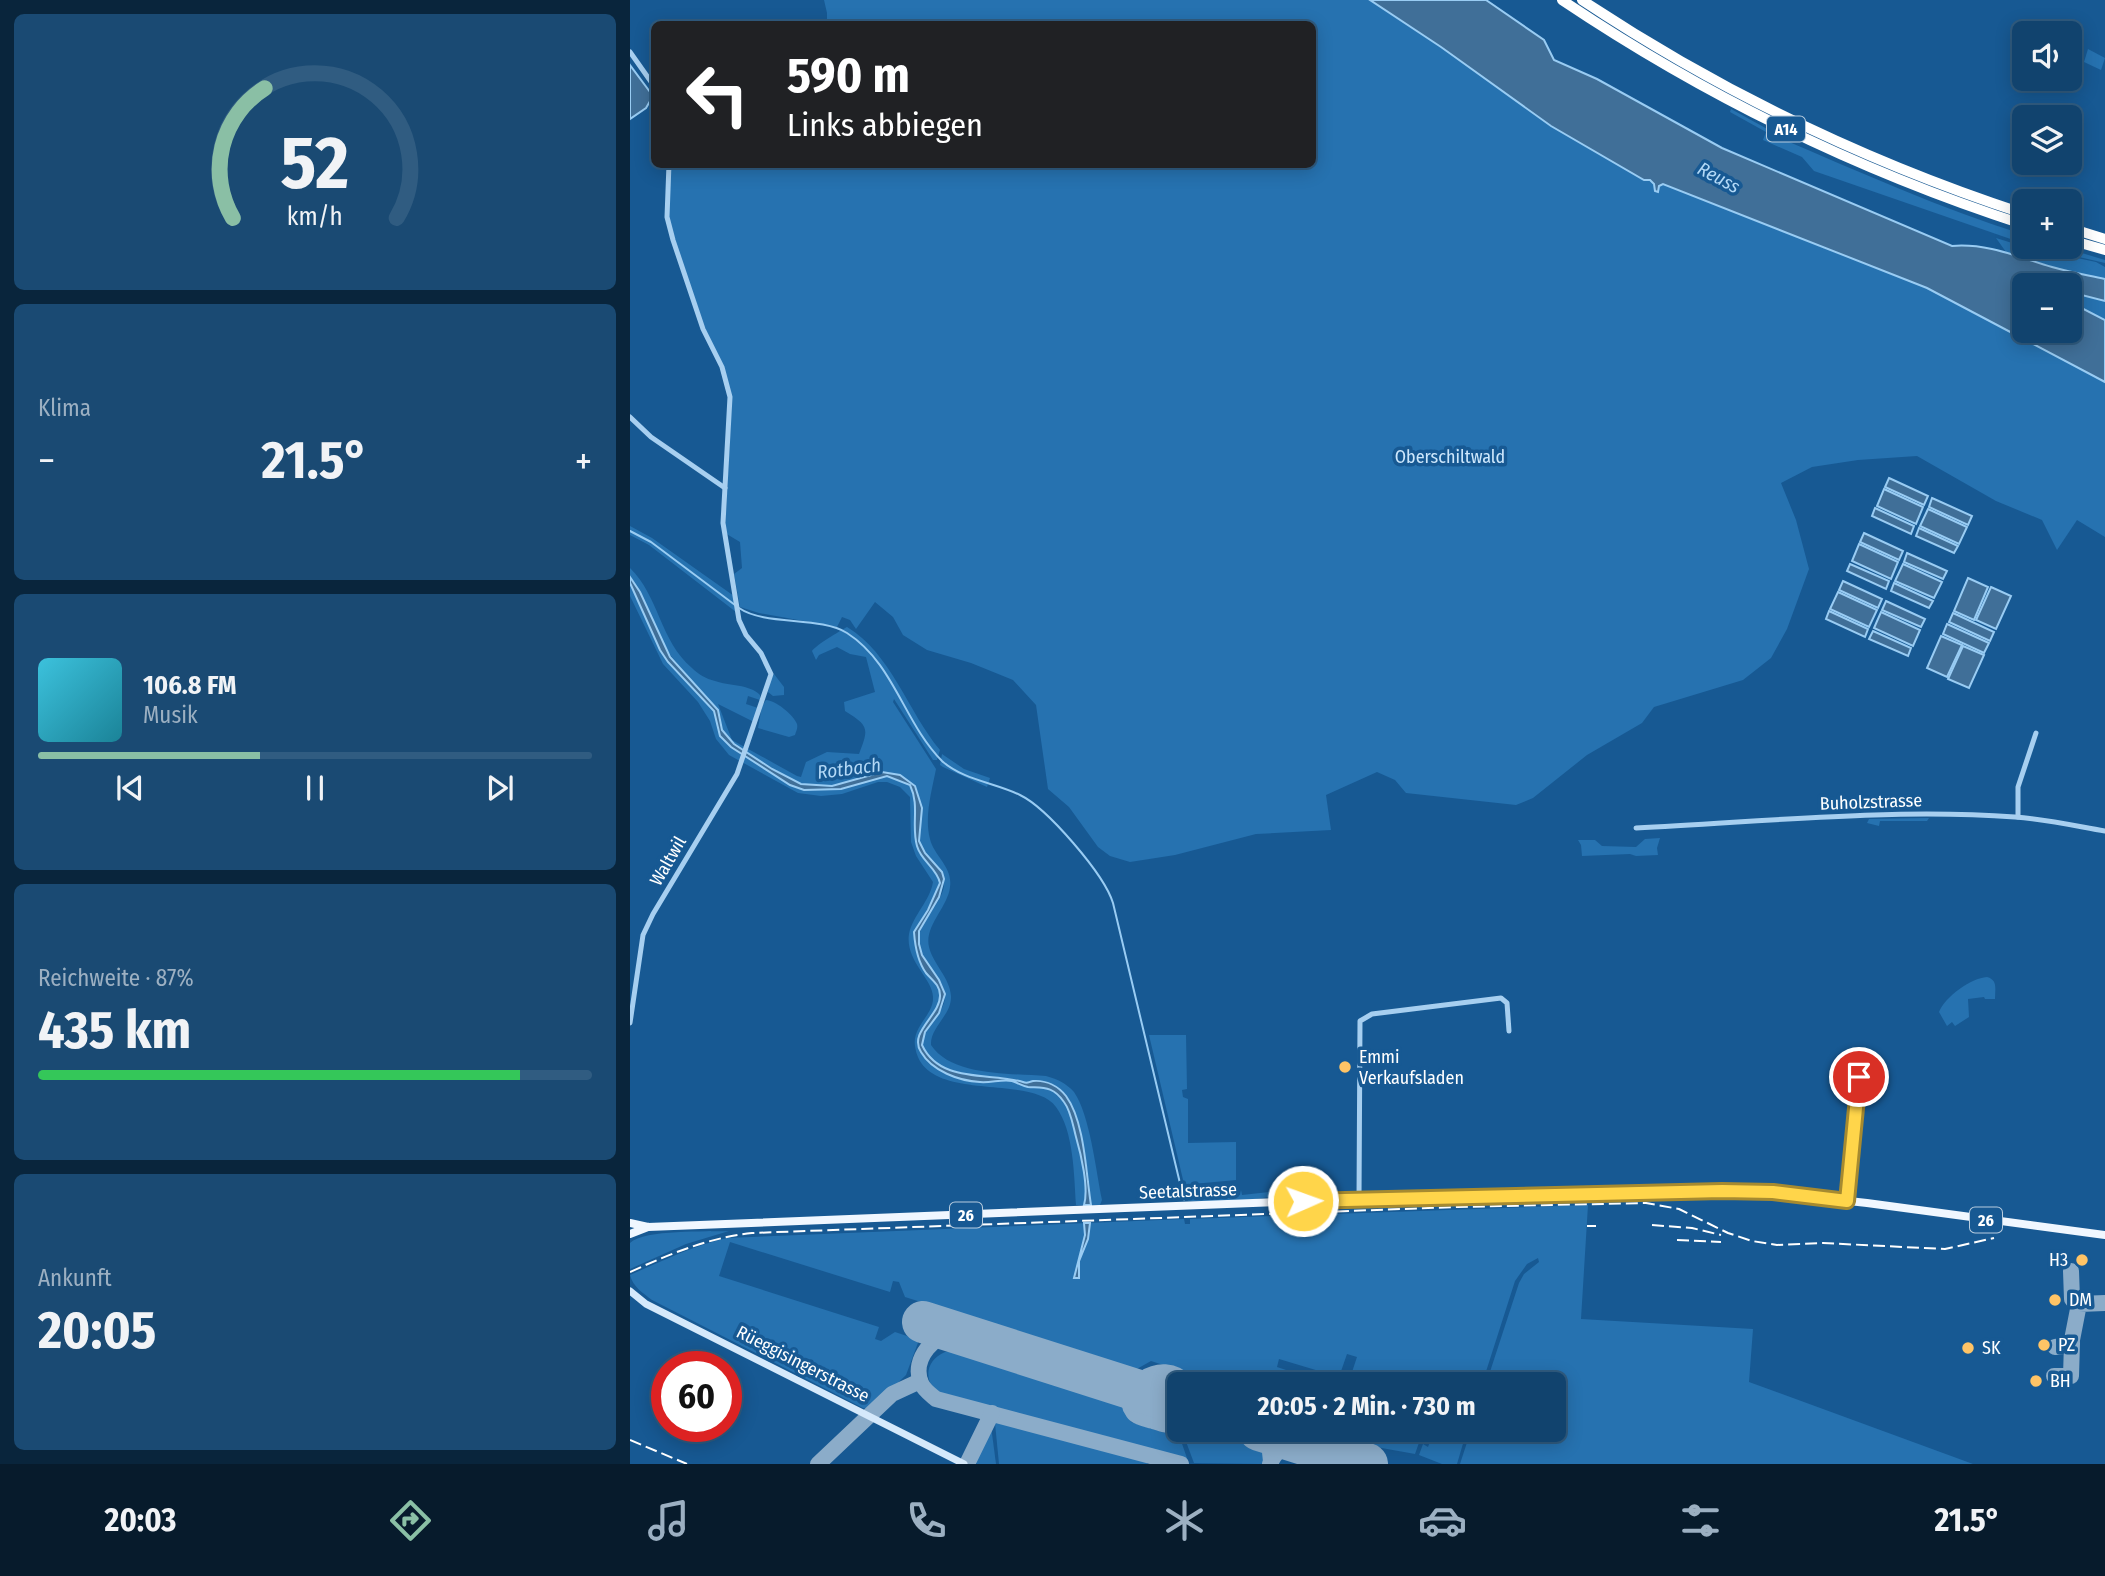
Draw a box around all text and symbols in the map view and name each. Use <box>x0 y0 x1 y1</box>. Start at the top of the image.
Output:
map controls <box>2012 21 2082 343</box>
button: sound <box>2012 21 2082 91</box>
text: 590 m <box>787 46 910 105</box>
icon: left <box>672 49 763 140</box>
button: layers <box>2012 105 2082 175</box>
text: Links abbiegen <box>787 106 983 144</box>
road number: A14 <box>1767 116 1805 141</box>
text: 52 <box>281 120 349 207</box>
water label: Reuss <box>1694 157 1744 198</box>
button: + <box>2012 189 2082 259</box>
text: km/h <box>287 202 343 232</box>
button: − <box>2012 273 2082 343</box>
text: Klima <box>38 394 91 422</box>
text: 21.5° <box>261 429 368 492</box>
text: − <box>38 438 55 484</box>
text: + <box>575 438 592 484</box>
park label: Oberschiltwald <box>1395 446 1505 468</box>
text: 106.8 FM <box>143 670 236 701</box>
text: Musik <box>143 701 198 729</box>
water label: Rotbach <box>816 753 882 784</box>
icon: previous <box>111 769 149 807</box>
icon: pause <box>296 769 334 807</box>
icon: next <box>481 769 519 807</box>
street label: Buholzstrasse <box>1820 789 1923 815</box>
street label: Waltwil <box>645 832 691 890</box>
text: Reichweite · 87% <box>38 964 194 992</box>
text: 435 km <box>38 999 191 1062</box>
place label: Emmi Verkaufsladen <box>1359 1046 1464 1089</box>
pin <box>1829 1047 1889 1107</box>
icon: arrive <box>1840 1058 1878 1096</box>
marker: Emmi Verkaufsladen <box>1337 1059 1353 1075</box>
position arrow <box>1266 1164 1340 1238</box>
street label: Seetalstrasse <box>1139 1178 1237 1204</box>
road number: 26 <box>950 1203 982 1228</box>
road number: 26 <box>1970 1208 2002 1232</box>
place label: H3 <box>2049 1249 2068 1271</box>
marker: H3 <box>2074 1252 2090 1268</box>
text: Ankunft <box>38 1264 112 1292</box>
place label: DM <box>2069 1289 2092 1311</box>
marker: DM <box>2047 1292 2063 1308</box>
text: 20:05 <box>38 1299 156 1362</box>
street label: Rüeggisingerstrasse <box>733 1321 873 1407</box>
place label: PZ <box>2058 1334 2075 1356</box>
place label: SK <box>1982 1337 2001 1359</box>
marker: PZ <box>2036 1337 2052 1353</box>
marker: SK <box>1960 1340 1976 1356</box>
speed limit sign: 60 <box>651 1351 742 1442</box>
place label: BH <box>2050 1370 2071 1392</box>
marker: BH <box>2028 1373 2044 1389</box>
text: 20:05 · 2 Min. · 730 m <box>1258 1391 1475 1422</box>
icon: directions <box>386 1496 435 1545</box>
icon: music <box>644 1496 693 1545</box>
icon: phone <box>902 1496 951 1545</box>
icon: climate <box>1160 1496 1209 1545</box>
icon: car <box>1418 1496 1467 1545</box>
icon: filters <box>1676 1496 1725 1545</box>
text: 20:03 <box>105 1501 176 1539</box>
text: 21.5° <box>1935 1501 2000 1539</box>

